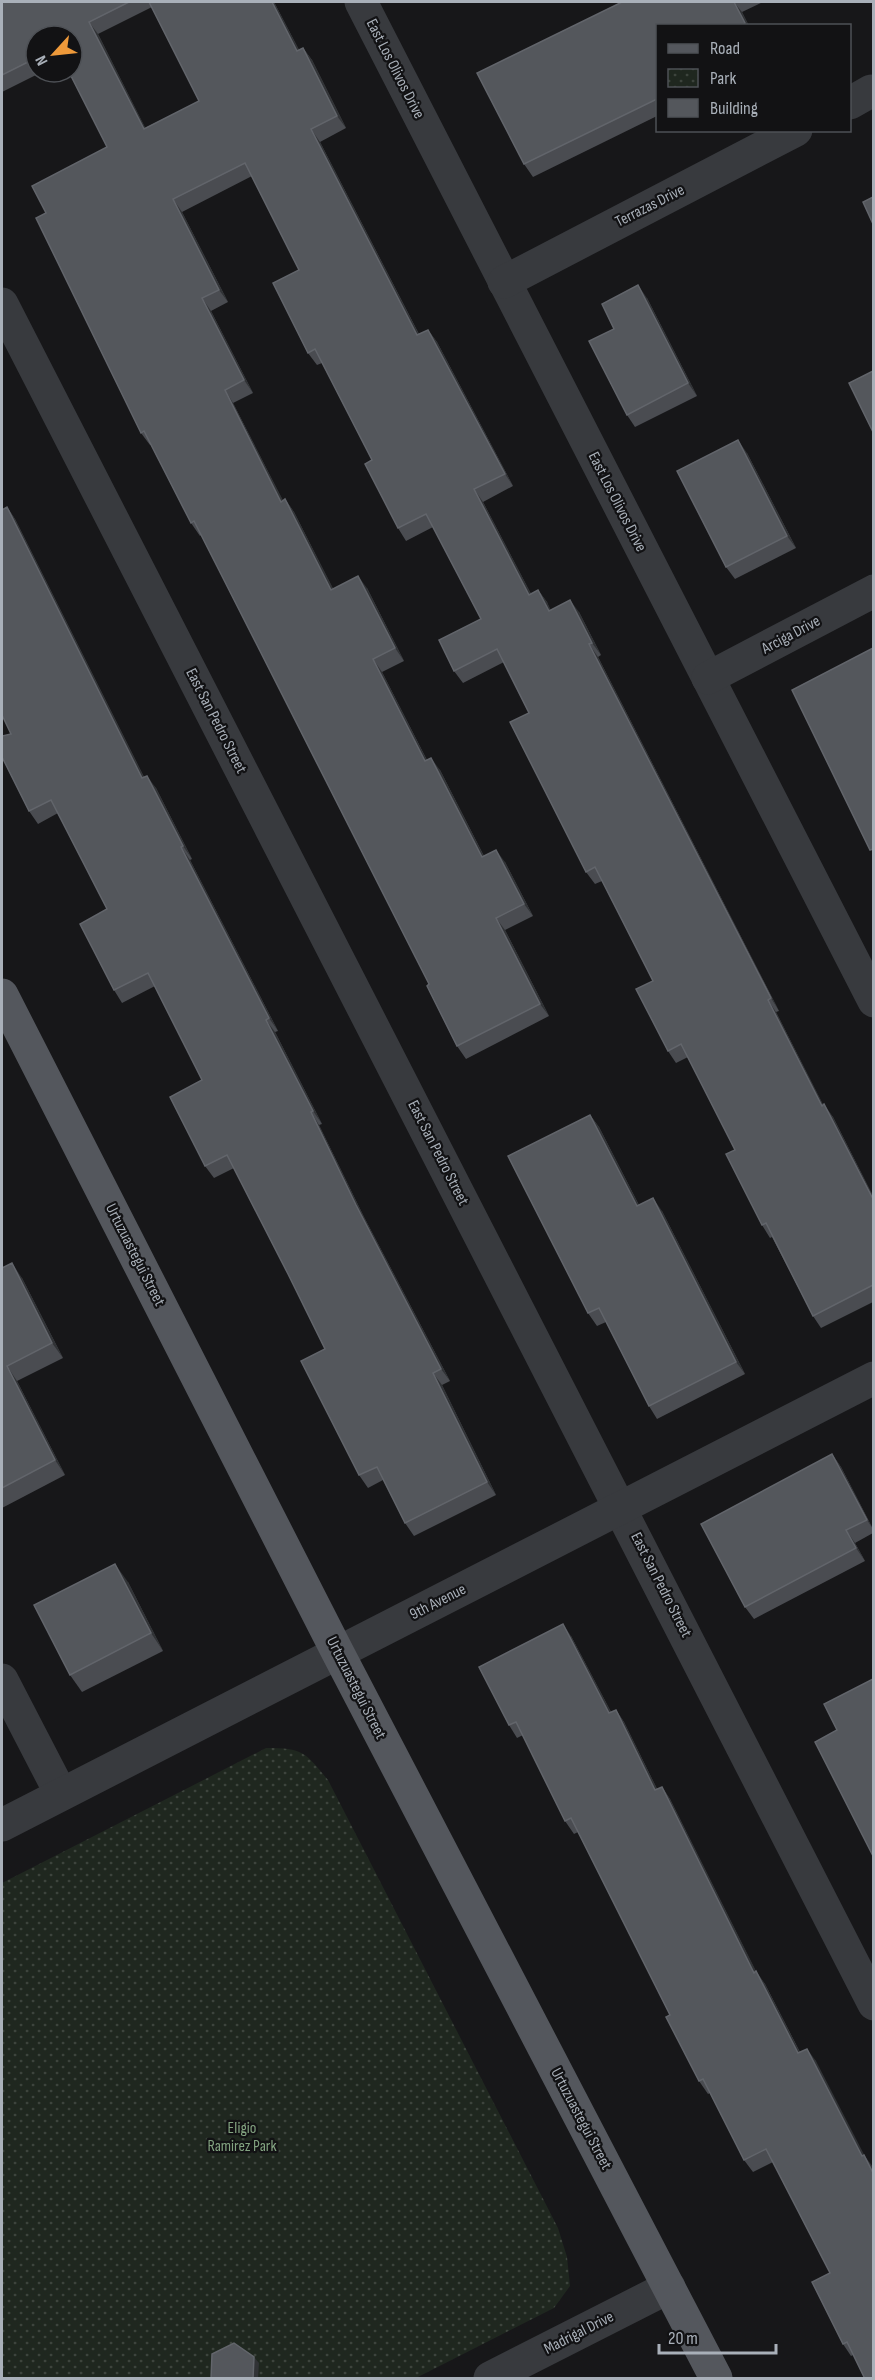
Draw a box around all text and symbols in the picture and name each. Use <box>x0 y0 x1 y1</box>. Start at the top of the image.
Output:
street label: East Los Olivos Drive <box>362 16 428 122</box>
north arrow <box>24 24 84 84</box>
legend <box>656 24 851 132</box>
text: Road <box>710 38 740 59</box>
text: N <box>32 52 52 68</box>
text: Park <box>710 68 736 89</box>
text: Building <box>710 98 758 119</box>
street label: Terrazas Drive <box>612 180 688 232</box>
street label: East Los Olivos Drive <box>584 449 650 555</box>
street label: Arciga Drive <box>758 612 824 659</box>
street label: East San Pedro Street <box>181 665 251 777</box>
street label: East San Pedro Street <box>403 1097 473 1209</box>
street label: Urtuzuastegui Street <box>101 1201 169 1309</box>
street label: East San Pedro Street <box>626 1529 696 1641</box>
street label: 9th Avenue <box>407 1580 469 1624</box>
street label: Urtuzuastegui Street <box>322 1634 390 1742</box>
street label: Urtuzuastegui Street <box>546 2065 616 2173</box>
park label: Eligio Ramirez Park <box>207 2119 277 2156</box>
street label: Madrigal Drive <box>541 2307 617 2359</box>
scale bar <box>659 2317 776 2355</box>
text: 20 m <box>668 2328 698 2349</box>

